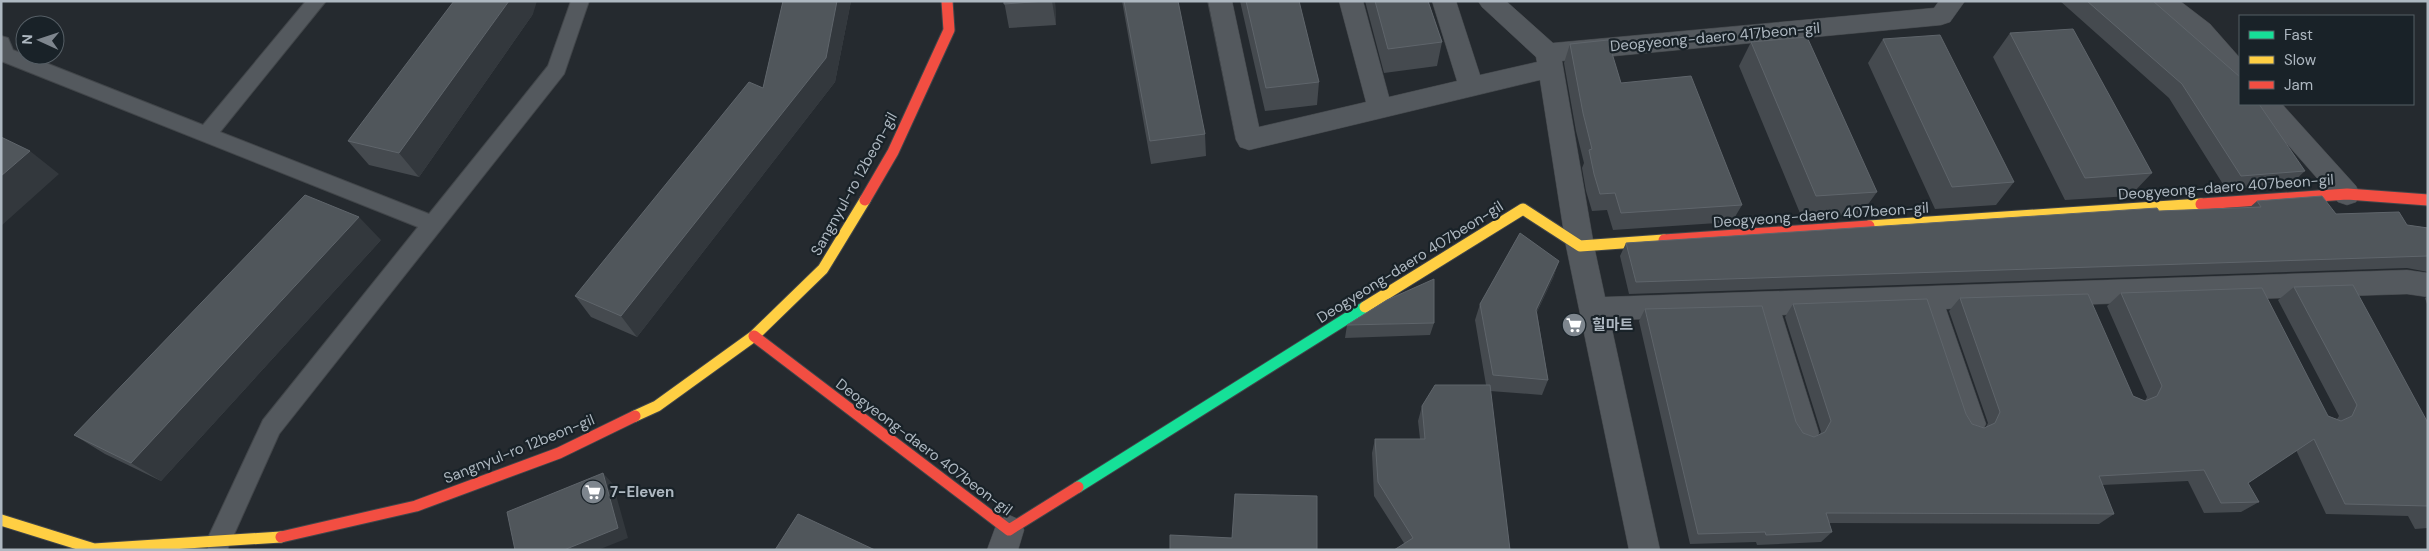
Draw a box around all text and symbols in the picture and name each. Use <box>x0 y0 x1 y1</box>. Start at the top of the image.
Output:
north arrow <box>15 15 65 65</box>
legend <box>2239 15 2414 105</box>
street label: Deogyeong-daero 417beon-gil <box>1609 18 1821 56</box>
text: Fast <box>2284 25 2313 45</box>
text: N <box>18 34 36 45</box>
text: Slow <box>2284 50 2317 70</box>
text: Jam <box>2284 75 2313 95</box>
street label: Sangnyul-ro 12beon-gil <box>806 109 902 259</box>
street label: Deogyeong-daero 407beon-gil <box>2117 169 2335 205</box>
street label: Deogyeong-daero 407beon-gil <box>1313 196 1507 328</box>
street label: Deogyeong-daero 407beon-gil <box>1712 197 1930 233</box>
supermarket icon: 힐마트 <box>1561 312 1587 338</box>
place label: 힐마트 <box>1592 315 1634 335</box>
street label: Deogyeong-daero 407beon-gil <box>832 374 1016 520</box>
street label: Sangnyul-ro 12beon-gil <box>441 410 597 488</box>
supermarket icon: 7-Eleven <box>580 479 606 505</box>
place label: 7-Eleven <box>610 482 674 502</box>

